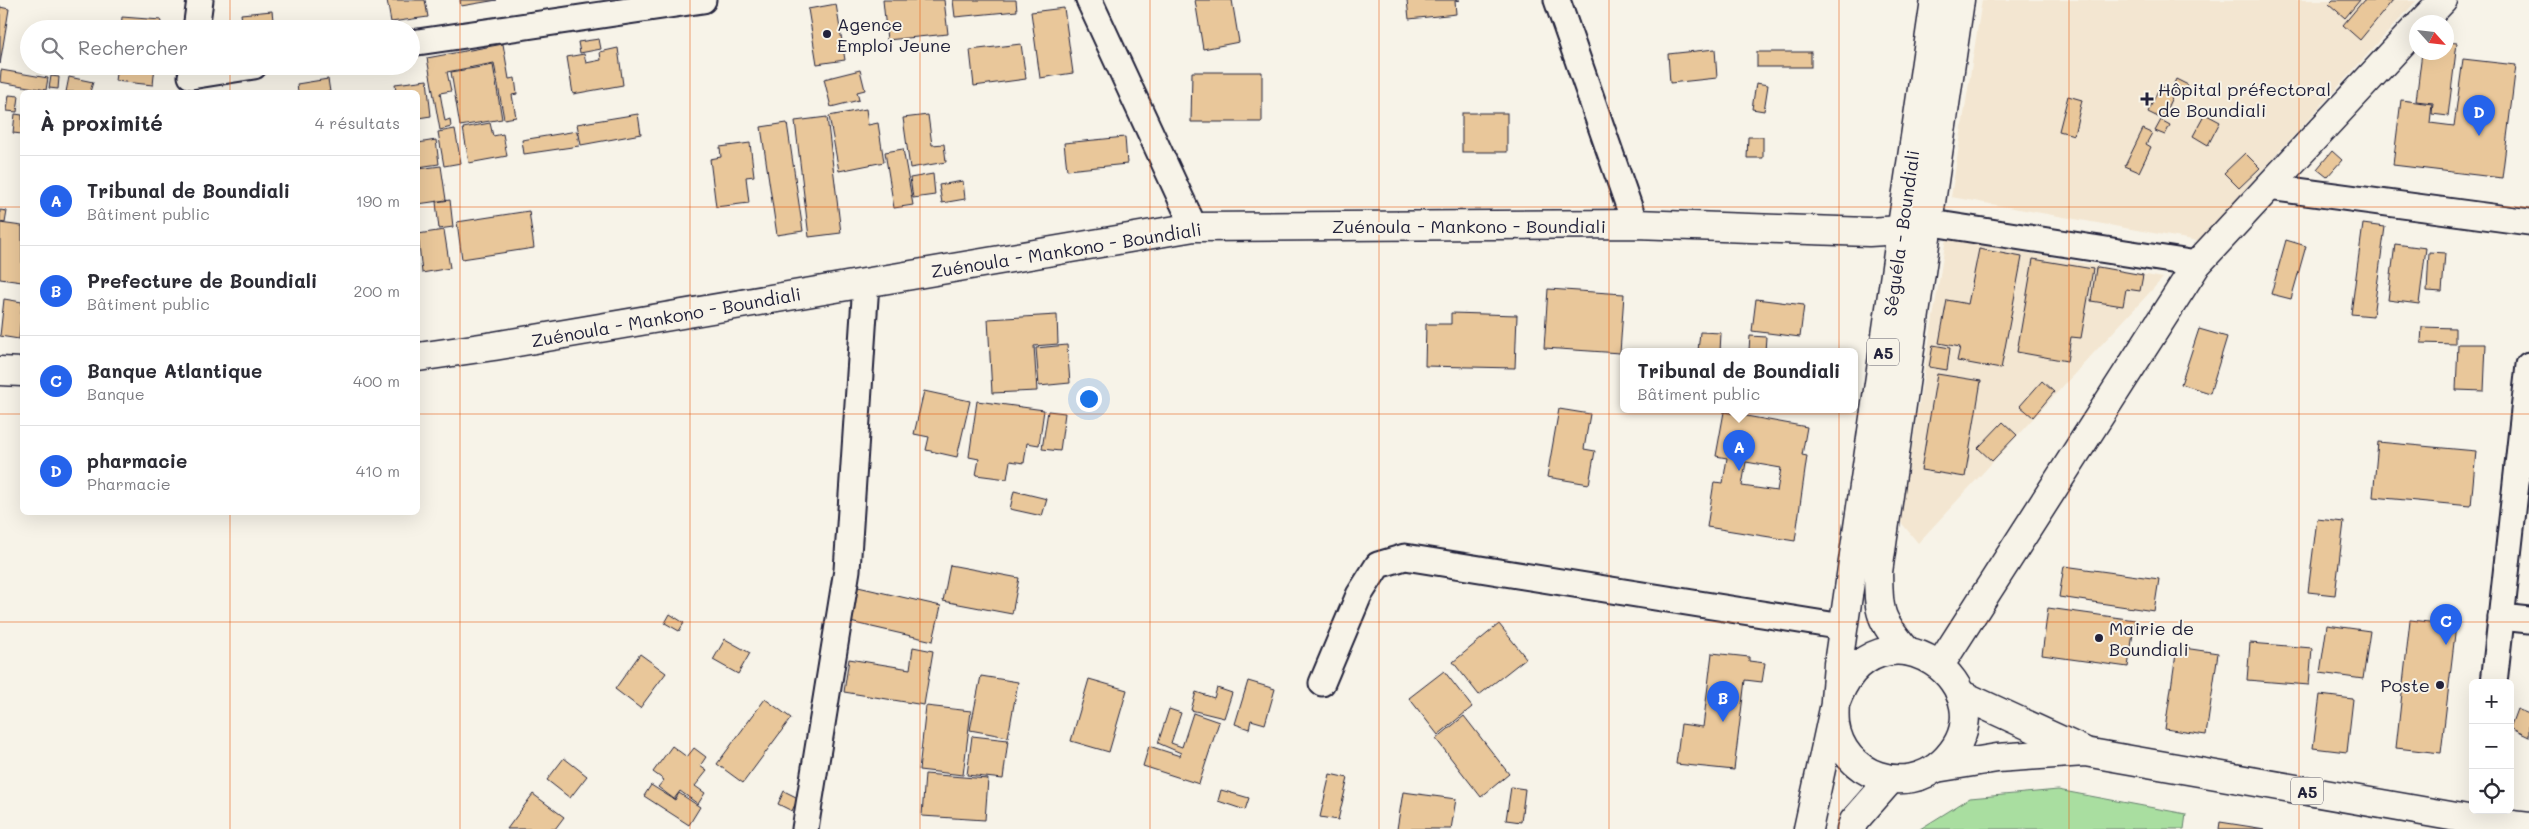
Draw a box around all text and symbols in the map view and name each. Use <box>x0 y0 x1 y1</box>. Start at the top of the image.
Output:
place label: Agence Emploi Jeune <box>837 12 951 57</box>
north arrow <box>2409 15 2454 60</box>
search box <box>20 20 420 75</box>
marker: Agence Emploi Jeune <box>821 28 833 40</box>
icon: search <box>38 34 66 62</box>
text: Rechercher <box>78 35 188 60</box>
place label: Hôpital préfectoral de Boundiali <box>2158 77 2331 122</box>
marker: Hôpital préfectoral de Boundiali <box>2140 92 2154 106</box>
pin: D <box>2463 95 2495 136</box>
text: À proximité <box>40 109 163 136</box>
text: 4 résultats <box>315 112 400 133</box>
street label: Séguéla - Boundiali <box>1877 148 1925 318</box>
text: Tribunal de Boundiali <box>87 178 290 203</box>
text: A <box>50 190 62 211</box>
text: 190 m <box>356 190 400 211</box>
text: Bâtiment public <box>87 203 210 224</box>
street label: Zuénoula - Mankono - Boundiali <box>1332 214 1606 238</box>
street label: Zuénoula - Mankono - Boundiali <box>929 217 1203 283</box>
text: Prefecture de Boundiali <box>87 268 317 293</box>
text: B <box>51 280 61 301</box>
text: 200 m <box>353 280 400 301</box>
street label: Zuénoula - Mankono - Boundiali <box>529 281 803 353</box>
text: Bâtiment public <box>87 293 210 314</box>
road number: A5 <box>1867 338 1899 366</box>
popup <box>1620 348 1858 413</box>
text: Banque Atlantique <box>87 358 262 383</box>
text: Tribunal de Boundiali <box>1637 358 1841 383</box>
text: C <box>50 370 62 391</box>
text: 400 m <box>353 370 400 391</box>
text: Banque <box>87 383 145 404</box>
text: Bâtiment public <box>1637 383 1760 404</box>
your location <box>1076 386 1102 412</box>
pin: A <box>1723 430 1755 471</box>
text: pharmacie <box>87 448 187 473</box>
text: D <box>50 460 62 481</box>
text: 410 m <box>356 460 400 481</box>
text: Pharmacie <box>87 473 171 494</box>
pin: C <box>2430 604 2462 645</box>
place label: Mairie de Boundiali <box>2109 616 2194 661</box>
marker: Mairie de Boundiali <box>2093 632 2105 644</box>
place label: Poste <box>2381 673 2430 697</box>
marker: Poste <box>2434 679 2446 691</box>
map controls <box>2469 679 2514 814</box>
button: + <box>2469 679 2514 724</box>
pin: B <box>1707 681 1739 722</box>
button: − <box>2469 724 2514 769</box>
button: locate <box>2469 769 2514 814</box>
road number: A5 <box>2291 778 2323 804</box>

